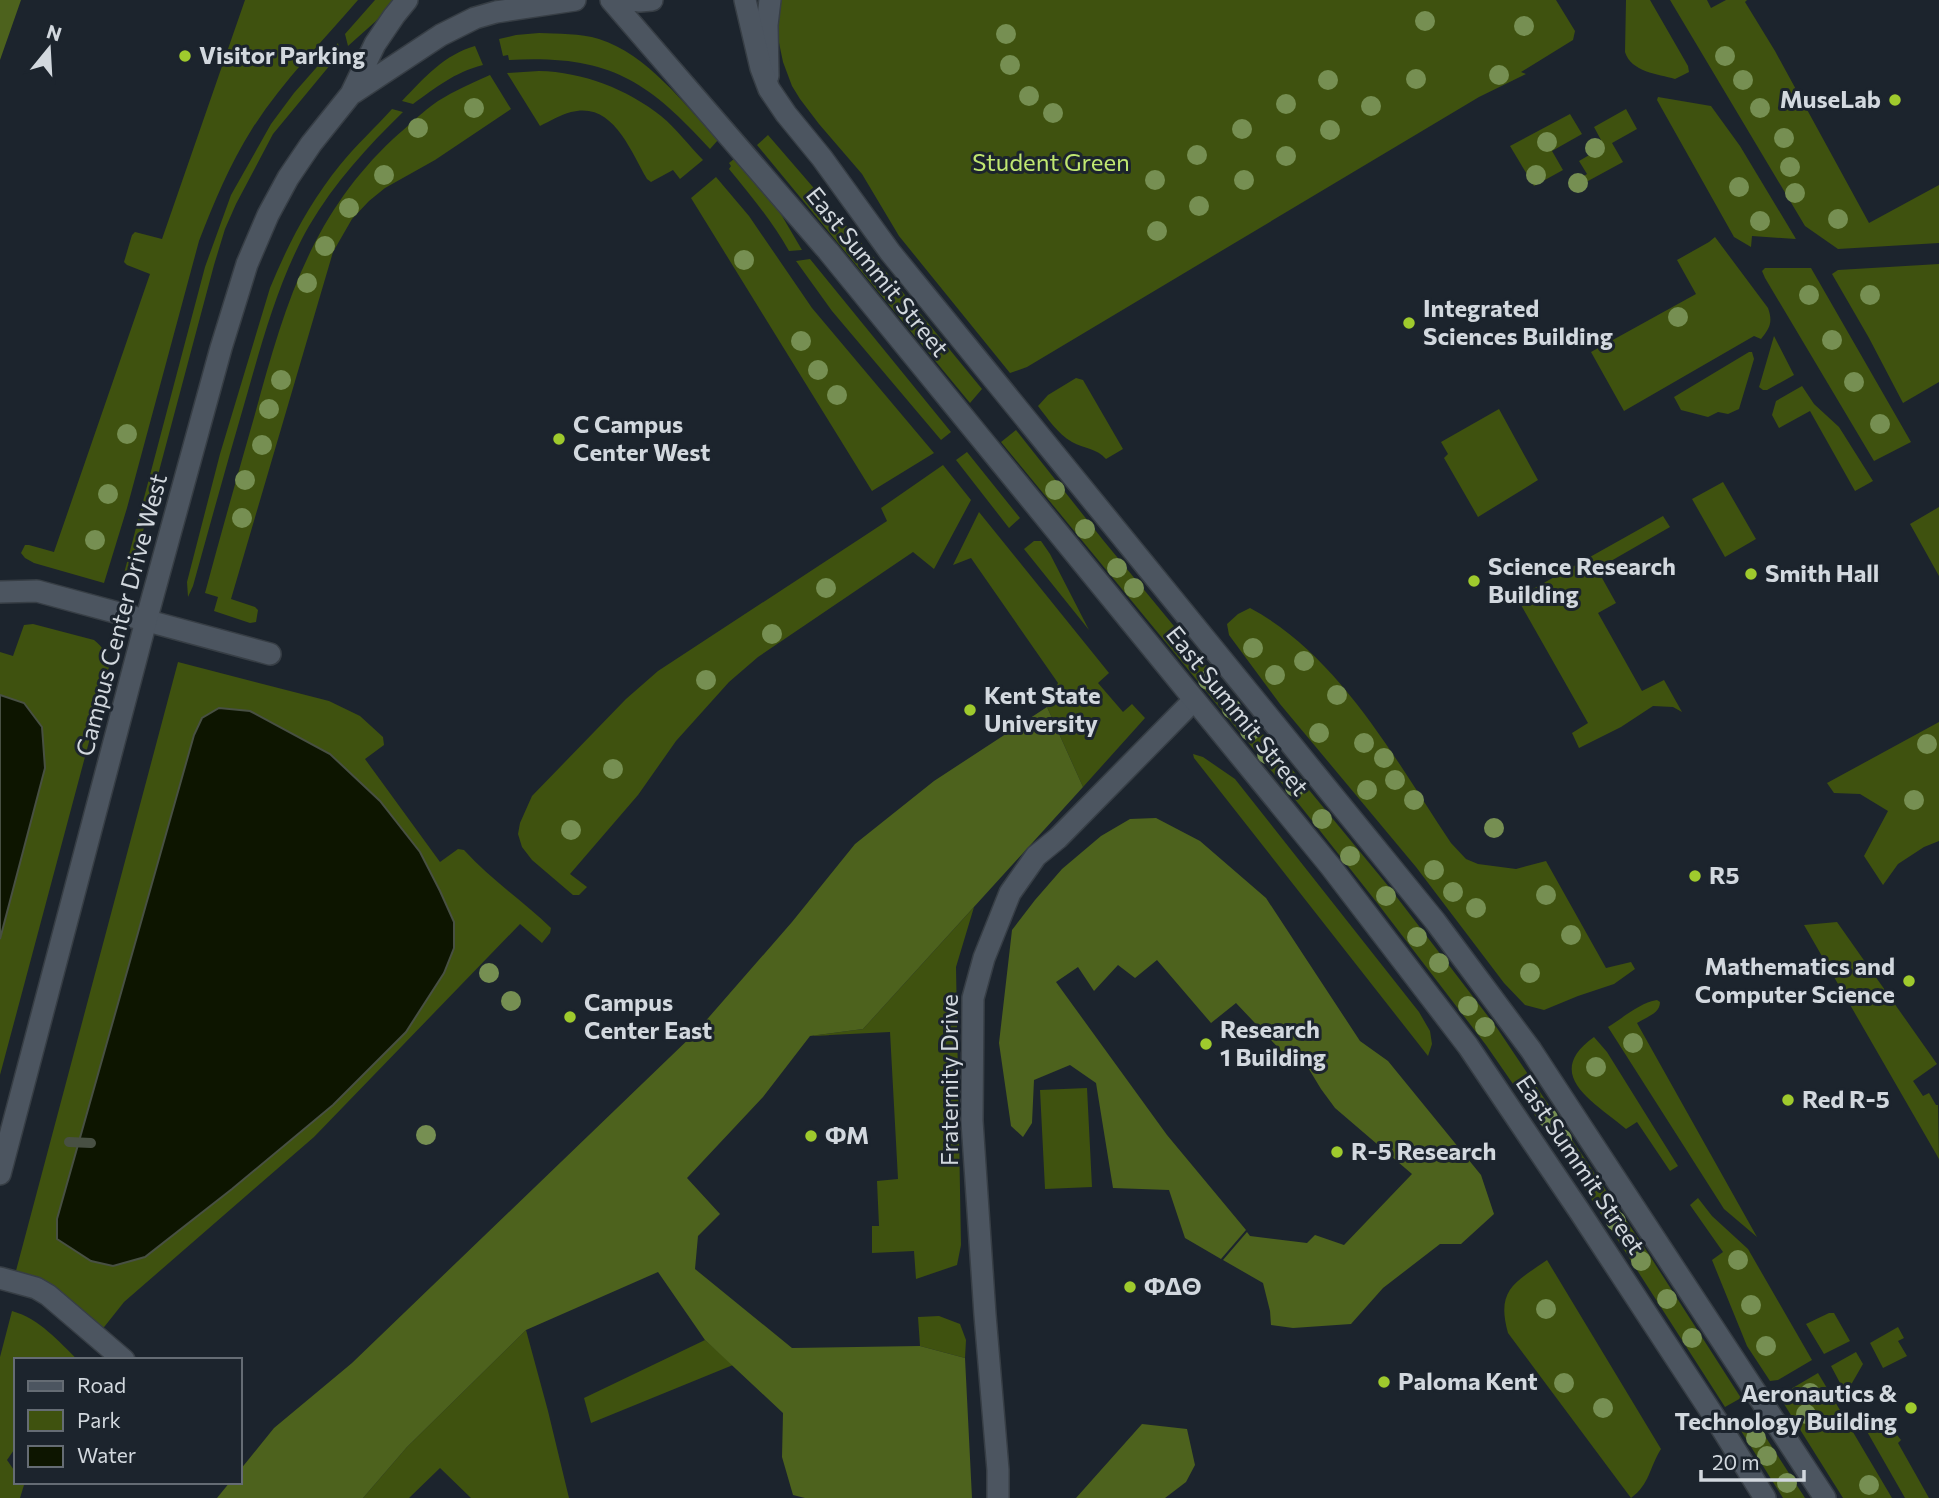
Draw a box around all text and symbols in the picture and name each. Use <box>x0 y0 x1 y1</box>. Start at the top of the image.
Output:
north arrow <box>14 14 84 84</box>
text: N <box>44 19 65 45</box>
place label: Visitor Parking <box>199 40 365 69</box>
marker: Visitor Parking <box>177 48 193 64</box>
place label: MuseLab <box>1780 84 1881 113</box>
marker: MuseLab <box>1887 92 1903 108</box>
park label: Student Green <box>972 147 1130 176</box>
street label: East Summit Street <box>801 180 956 362</box>
place label: Integrated Sciences Building <box>1423 293 1613 350</box>
marker: Integrated Sciences Building <box>1401 315 1417 331</box>
place label: C Campus Center West <box>573 409 710 466</box>
marker: C Campus Center West <box>551 431 567 447</box>
street label: Campus Center Drive West <box>69 470 172 759</box>
place label: Science Research Building <box>1488 551 1676 608</box>
place label: Smith Hall <box>1765 558 1879 587</box>
marker: Smith Hall <box>1743 566 1759 582</box>
marker: Science Research Building <box>1466 573 1482 589</box>
street label: East Summit Street <box>1161 619 1316 801</box>
place label: Kent State University <box>984 680 1101 737</box>
marker: Kent State University <box>962 702 978 718</box>
place label: R5 <box>1709 860 1740 889</box>
marker: R5 <box>1687 868 1703 884</box>
place label: Mathematics and Computer Science <box>1695 951 1895 1008</box>
marker: Mathematics and Computer Science <box>1901 973 1917 989</box>
place label: Campus Center East <box>584 987 712 1044</box>
street label: Fraternity Drive <box>934 994 963 1166</box>
marker: Campus Center East <box>562 1009 578 1025</box>
place label: Research 1 Building <box>1220 1014 1326 1071</box>
marker: Research 1 Building <box>1198 1036 1214 1052</box>
street label: East Summit Street <box>1511 1069 1652 1259</box>
place label: Red R-5 <box>1802 1084 1890 1113</box>
marker: Red R-5 <box>1780 1092 1796 1108</box>
place label: ΦΜ <box>825 1120 869 1149</box>
marker: ΦΜ <box>803 1128 819 1144</box>
place label: R-5 Research <box>1351 1136 1496 1165</box>
marker: R-5 Research <box>1329 1144 1345 1160</box>
place label: ΦΔΘ <box>1144 1271 1202 1300</box>
marker: ΦΔΘ <box>1122 1279 1138 1295</box>
legend <box>14 1358 242 1484</box>
place label: Paloma Kent <box>1398 1366 1538 1395</box>
text: Road <box>77 1372 126 1397</box>
marker: Paloma Kent <box>1376 1374 1392 1390</box>
place label: Aeronautics & Technology Building <box>1674 1378 1898 1435</box>
marker: Aeronautics & Technology Building <box>1903 1400 1919 1416</box>
text: Park <box>77 1407 121 1432</box>
scale bar <box>1701 1438 1804 1482</box>
text: Water <box>77 1442 136 1467</box>
text: 20 m <box>1712 1449 1760 1474</box>

